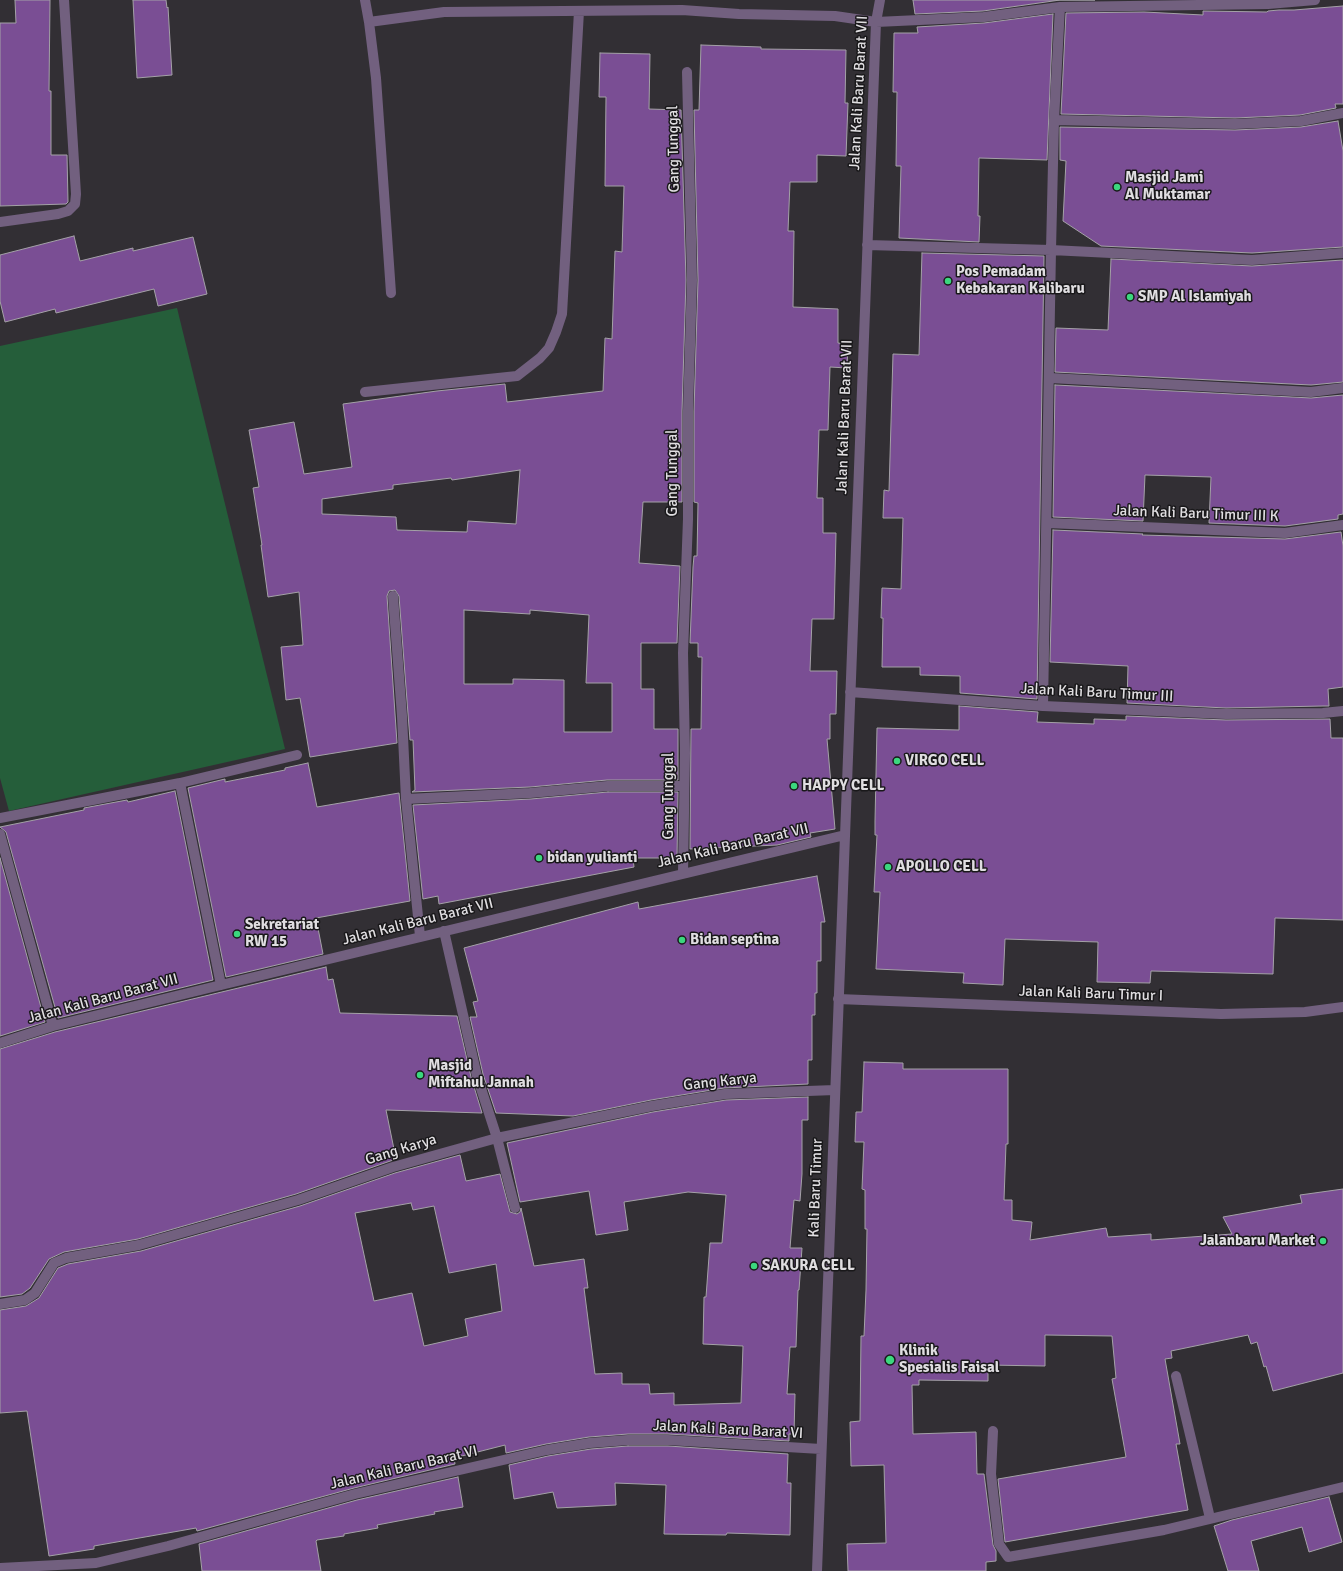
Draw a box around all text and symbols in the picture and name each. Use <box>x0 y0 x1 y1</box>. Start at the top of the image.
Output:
street label: Jalan Kali Baru Barat VII <box>846 15 872 171</box>
street label: Gang Tunggal <box>664 105 684 193</box>
place label: Masjid Jami Al Muktamar <box>1125 169 1210 204</box>
marker: Masjid Jami Al Muktamar <box>1112 182 1122 192</box>
place label: Pos Pemadam Kebakaran Kalibaru <box>956 263 1085 298</box>
marker: Pos Pemadam Kebakaran Kalibaru <box>943 276 953 286</box>
place label: SMP Al Islamiyah <box>1138 288 1252 306</box>
marker: SMP Al Islamiyah <box>1125 292 1135 302</box>
street label: Jalan Kali Baru Barat VII <box>833 339 857 495</box>
street label: Gang Tunggal <box>664 429 682 517</box>
street label: Jalan Kali Baru Timur III K <box>1113 502 1279 526</box>
street label: Jalan Kali Baru Timur III <box>1020 680 1174 706</box>
street label: Gang Tunggal <box>660 752 678 840</box>
place label: VIRGO CELL <box>905 752 984 770</box>
marker: VIRGO CELL <box>892 756 902 766</box>
place label: HAPPY CELL <box>802 777 884 795</box>
marker: HAPPY CELL <box>789 781 799 791</box>
street label: Jalan Kali Baru Barat VII <box>656 820 810 872</box>
place label: bidan yulianti <box>547 849 637 867</box>
marker: bidan yulianti <box>534 853 544 863</box>
place label: APOLLO CELL <box>896 858 987 876</box>
marker: APOLLO CELL <box>883 862 893 872</box>
street label: Jalan Kali Baru Barat VII <box>341 895 495 949</box>
place label: Sekretariat RW 15 <box>245 916 319 951</box>
marker: Sekretariat RW 15 <box>232 929 242 939</box>
place label: Bidan septina <box>690 931 779 949</box>
marker: Bidan septina <box>677 935 687 945</box>
street label: Jalan Kali Baru Barat VII <box>26 970 180 1028</box>
street label: Jalan Kali Baru Timur I <box>1019 982 1163 1006</box>
place label: Masjid Miftahul Jannah <box>428 1057 534 1092</box>
street label: Gang Karya <box>682 1069 758 1095</box>
marker: Masjid Miftahul Jannah <box>415 1070 425 1080</box>
street label: Gang Karya <box>363 1131 439 1169</box>
street label: Kali Baru Timur <box>805 1138 827 1238</box>
place label: Jalanbaru Market <box>1200 1232 1315 1250</box>
marker: Jalanbaru Market <box>1318 1236 1328 1246</box>
place label: SAKURA CELL <box>762 1257 855 1275</box>
marker: SAKURA CELL <box>749 1261 759 1271</box>
place label: Klinik Spesialis Faisal <box>899 1342 999 1377</box>
marker: Klinik Spesialis Faisal <box>884 1354 896 1366</box>
street label: Jalan Kali Baru Barat VI <box>652 1417 804 1443</box>
street label: Jalan Kali Baru Barat VI <box>329 1442 479 1494</box>

